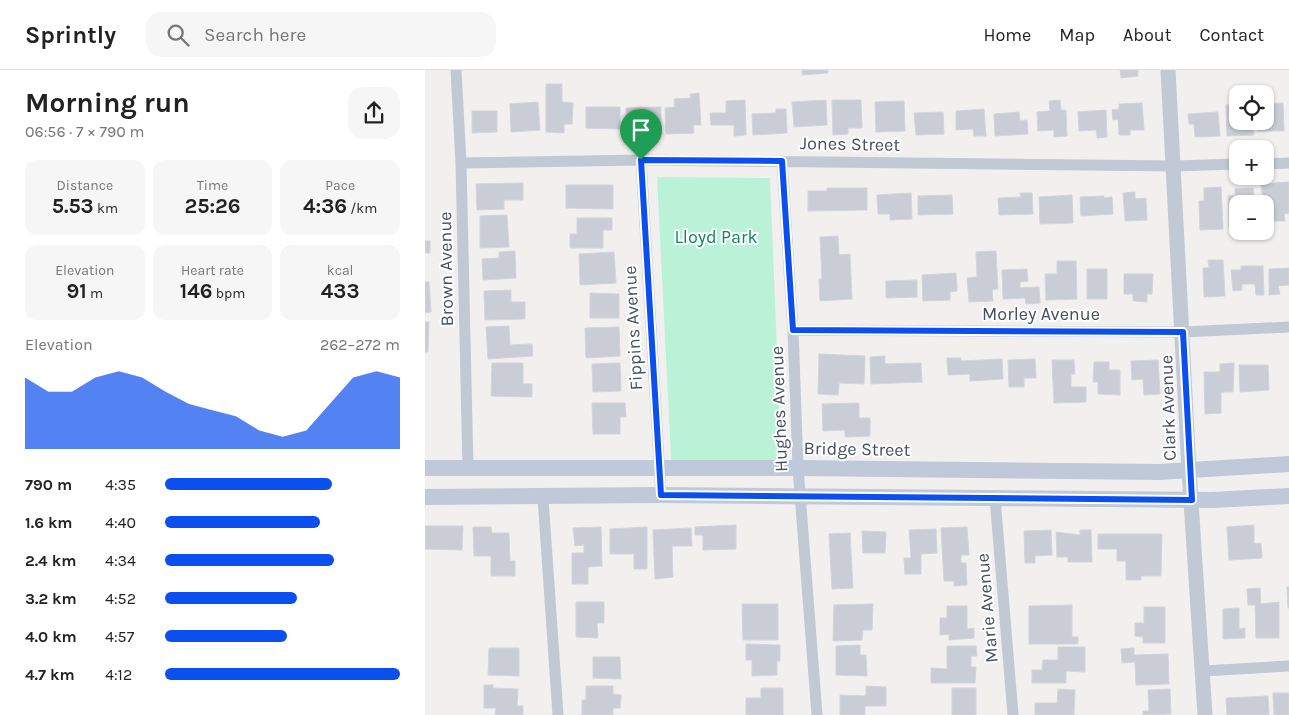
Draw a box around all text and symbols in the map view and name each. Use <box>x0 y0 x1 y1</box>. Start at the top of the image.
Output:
search box <box>146 12 496 57</box>
text: Sprintly <box>25 21 116 49</box>
icon: search <box>164 21 192 49</box>
text: Search here <box>204 24 306 46</box>
text: Home <box>983 24 1031 46</box>
text: Map <box>1059 24 1095 46</box>
text: About <box>1123 24 1172 46</box>
text: Contact <box>1200 24 1264 46</box>
map controls <box>1229 85 1274 240</box>
button: locate <box>1229 85 1274 130</box>
text: Morning run <box>25 86 190 119</box>
button: share <box>348 87 400 139</box>
pin <box>620 109 662 160</box>
icon: arrive <box>627 116 655 144</box>
text: 06:56 · 7 × 790 m <box>25 122 145 141</box>
street label: Jones Street <box>800 132 901 156</box>
button: + <box>1229 140 1274 185</box>
text: Distance <box>57 177 113 194</box>
text: Time <box>197 177 228 194</box>
text: Pace <box>325 177 355 194</box>
text: 5.53 <box>52 194 94 218</box>
text: 25:26 <box>184 194 241 218</box>
text: 4:36 <box>303 194 347 218</box>
button: − <box>1229 195 1274 240</box>
text: km <box>94 200 118 217</box>
text: /km <box>347 200 377 217</box>
street label: Brown Avenue <box>434 211 458 327</box>
park label: Lloyd Park <box>674 226 758 248</box>
text: Elevation <box>55 262 114 279</box>
text: Heart rate <box>181 262 244 279</box>
text: kcal <box>327 262 354 279</box>
street label: Fippins Avenue <box>619 265 647 391</box>
text: 91 <box>66 279 87 303</box>
text: 146 <box>180 279 212 303</box>
text: 433 <box>321 279 359 303</box>
text: m <box>87 285 103 302</box>
text: bpm <box>212 285 245 302</box>
street label: Morley Avenue <box>982 303 1100 325</box>
text: Elevation <box>25 335 93 354</box>
text: 262–272 m <box>320 335 400 354</box>
street label: Hughes Avenue <box>766 346 792 472</box>
street label: Clark Avenue <box>1155 355 1181 461</box>
street label: Bridge Street <box>803 437 911 461</box>
text: 790 m <box>25 475 72 494</box>
text: 4:35 <box>105 475 136 494</box>
text: 1.6 km <box>25 513 73 532</box>
text: 4:40 <box>105 513 136 532</box>
text: 2.4 km <box>25 551 76 570</box>
text: 4:34 <box>105 551 136 570</box>
street label: Marie Avenue <box>971 552 1003 664</box>
text: 3.2 km <box>25 589 77 608</box>
text: 4:52 <box>105 589 136 608</box>
text: 4.0 km <box>25 627 77 646</box>
text: 4:57 <box>105 627 134 646</box>
text: 4.7 km <box>25 665 75 684</box>
text: 4:12 <box>105 665 132 684</box>

